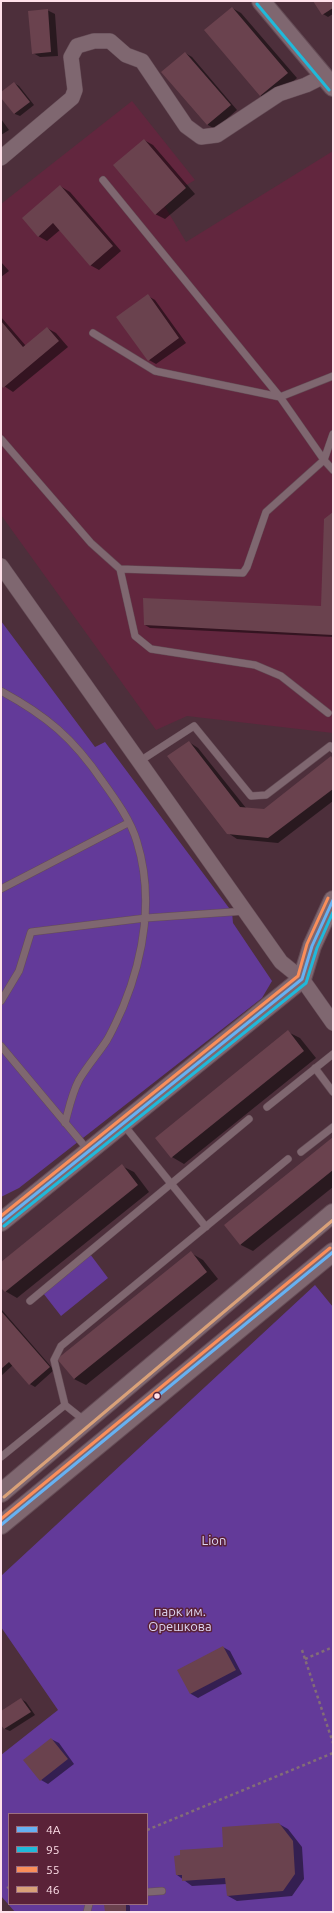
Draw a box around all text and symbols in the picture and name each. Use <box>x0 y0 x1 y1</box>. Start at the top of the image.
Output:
unlabelled marker <box>152 1391 162 1401</box>
park label: Lion <box>202 1533 226 1549</box>
park label: парк им. Орешкова <box>148 1604 212 1635</box>
legend <box>8 1813 148 1905</box>
text: 4А <box>46 1823 61 1836</box>
text: 95 <box>46 1843 60 1856</box>
text: 55 <box>46 1863 60 1876</box>
text: 46 <box>46 1883 60 1896</box>

